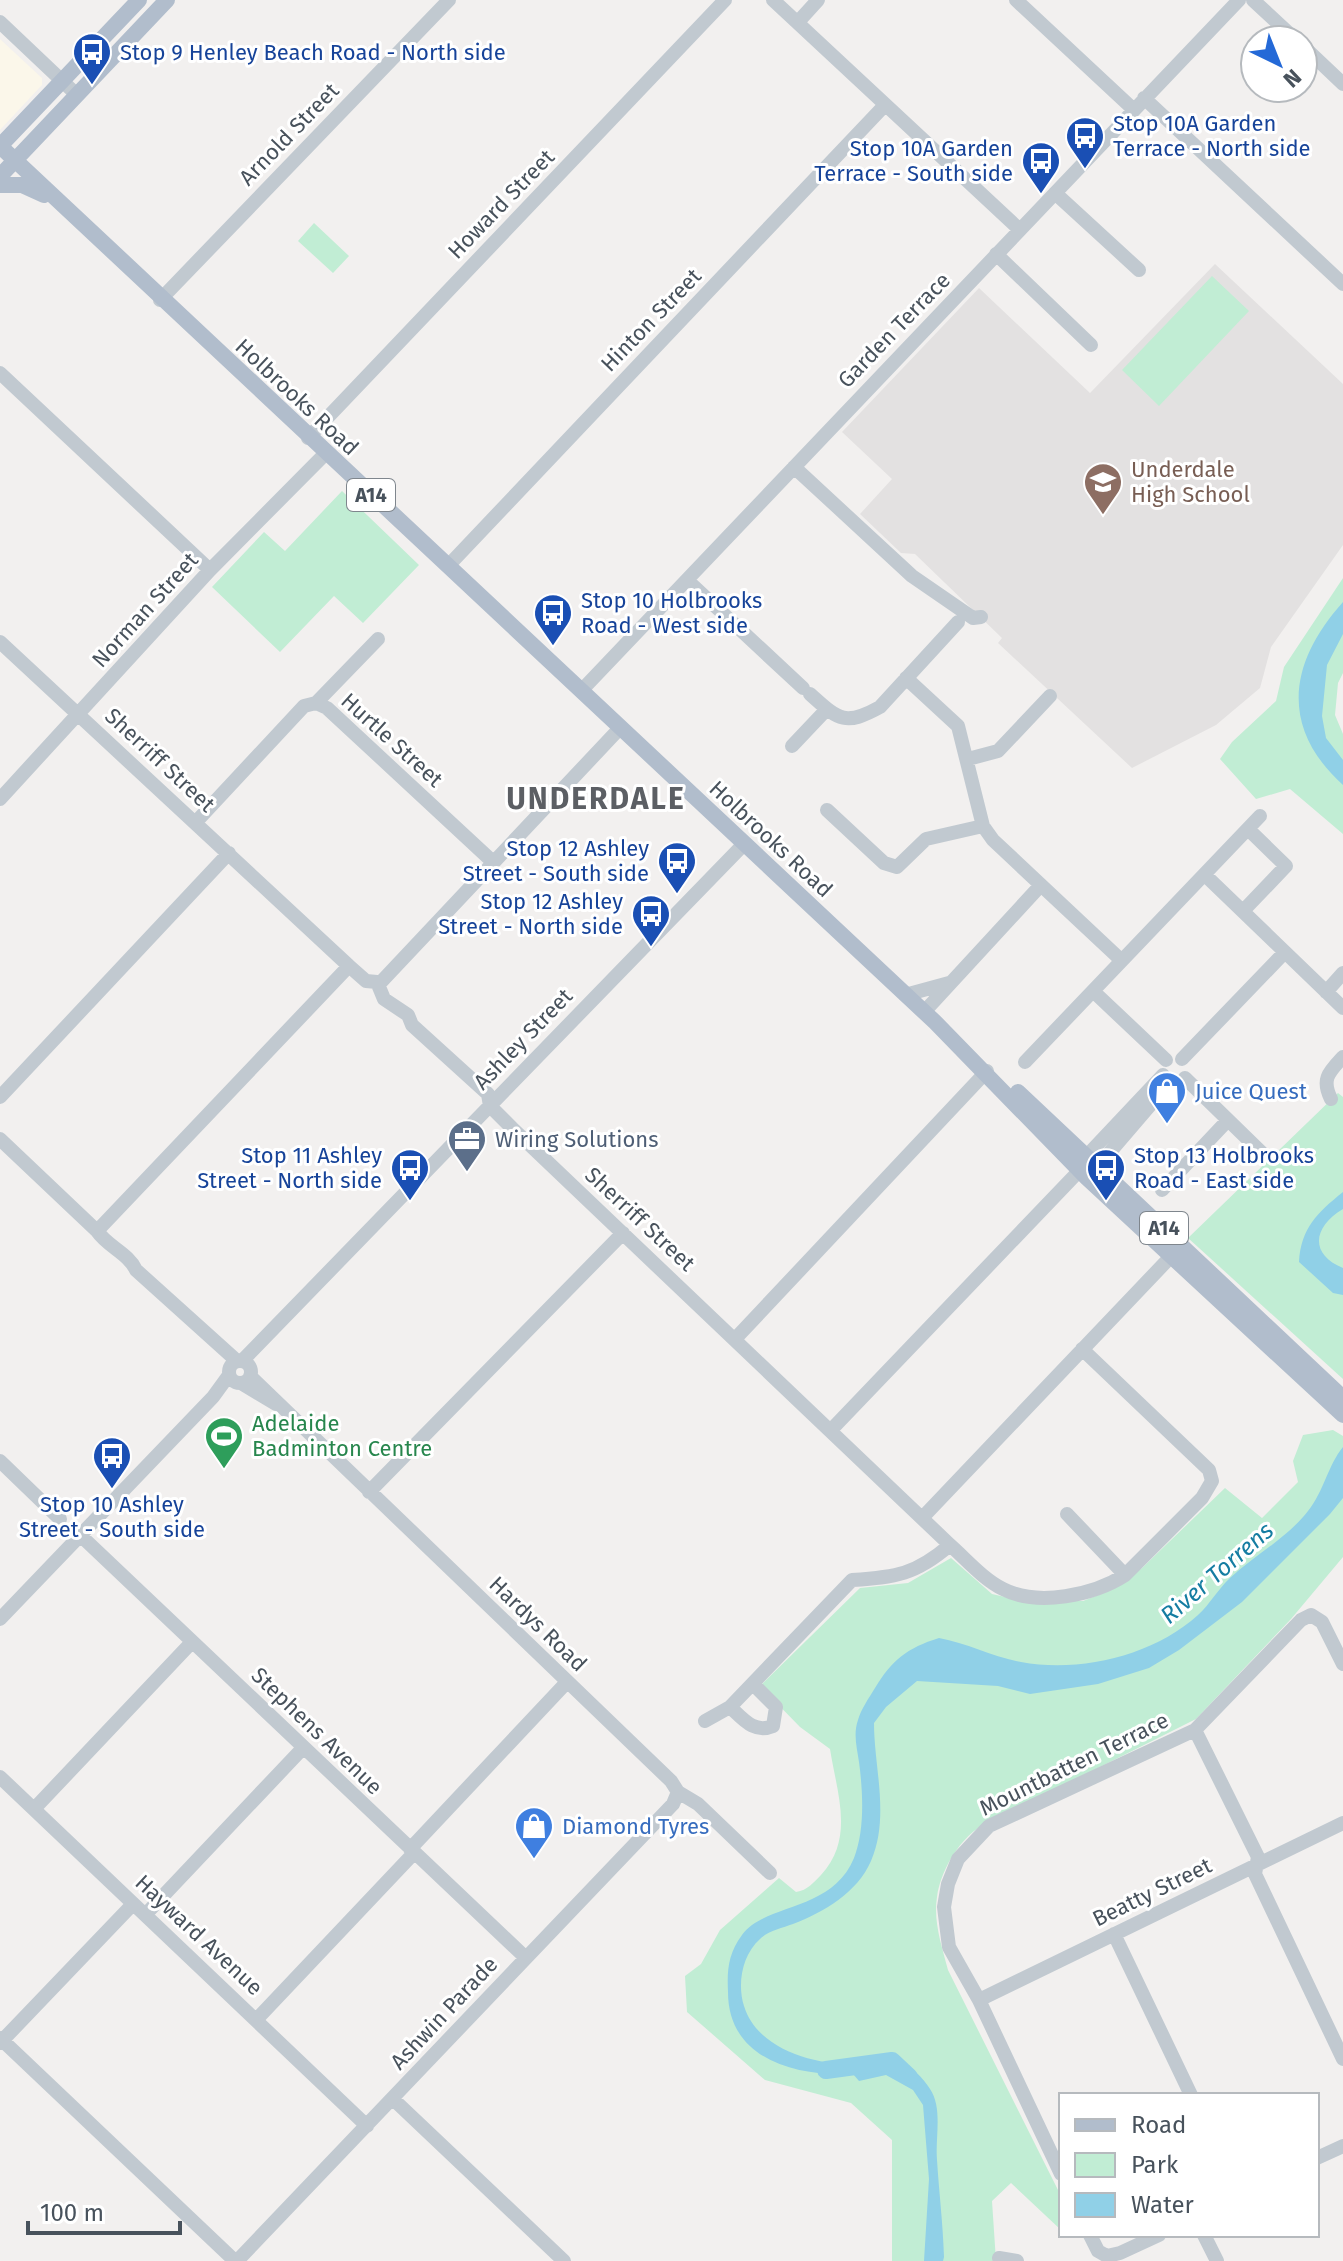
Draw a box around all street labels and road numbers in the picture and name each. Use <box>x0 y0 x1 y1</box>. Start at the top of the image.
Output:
street label: Arnold Street <box>233 77 345 191</box>
street label: Howard Street <box>442 144 560 264</box>
street label: Hinton Street <box>595 263 707 377</box>
street label: Garden Terrace <box>832 267 956 393</box>
street label: Holbrooks Road <box>230 333 364 461</box>
road number: A14 <box>347 479 395 511</box>
street label: Norman Street <box>86 547 204 673</box>
street label: Hurtle Street <box>335 687 449 793</box>
street label: Sherriff Street <box>99 702 221 818</box>
street label: Holbrooks Road <box>704 775 838 903</box>
street label: Ashley Street <box>468 983 578 1095</box>
street label: Sherriff Street <box>579 1161 701 1277</box>
road number: A14 <box>1140 1212 1188 1244</box>
street label: Hardys Road <box>484 1571 592 1677</box>
street label: Stephens Avenue <box>246 1662 388 1800</box>
street label: Mountbatten Terrace <box>975 1706 1173 1822</box>
street label: Beatty Street <box>1088 1852 1216 1932</box>
street label: Hayward Avenue <box>130 1869 268 2001</box>
street label: Ashwin Parade <box>385 1951 503 2075</box>

